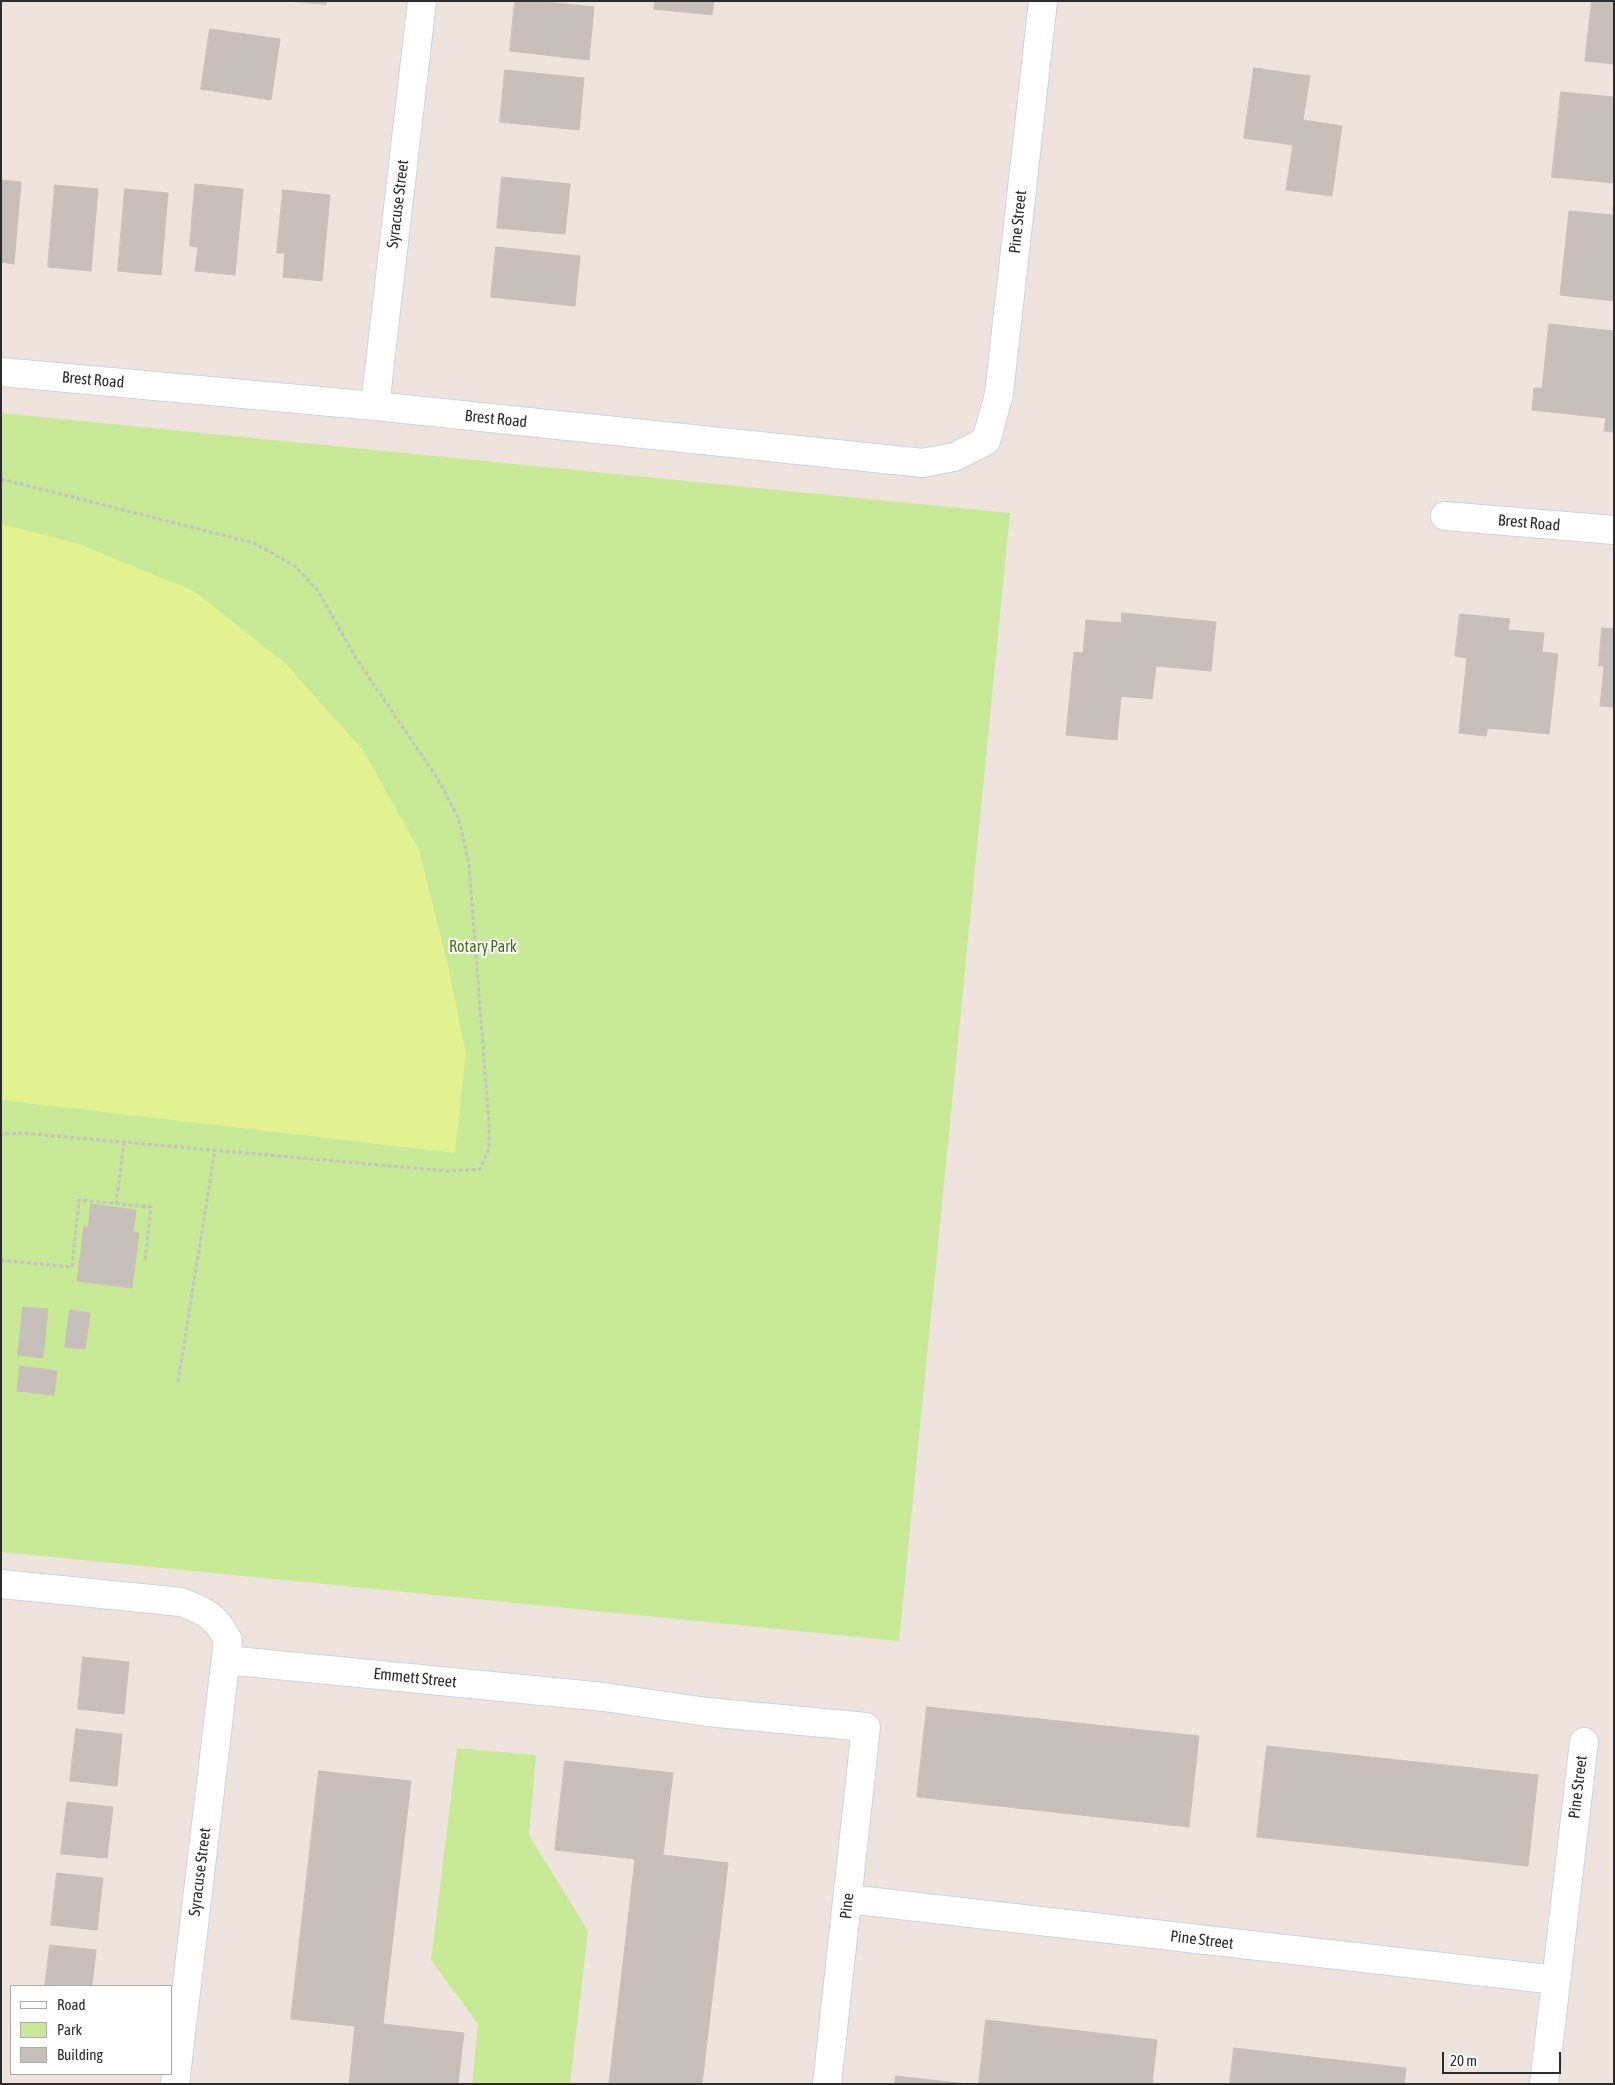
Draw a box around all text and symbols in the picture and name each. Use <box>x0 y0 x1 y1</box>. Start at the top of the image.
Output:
street label: Syracuse Street <box>383 159 413 249</box>
street label: Pine Street <box>1005 189 1031 255</box>
street label: Brest Road <box>61 368 125 392</box>
street label: Brest Road <box>464 406 528 432</box>
street label: Brest Road <box>1497 511 1561 535</box>
park label: Rotary Park <box>449 937 517 957</box>
street label: Emmett Street <box>372 1664 458 1692</box>
street label: Pine Street <box>1565 1754 1591 1820</box>
street label: Syracuse Street <box>185 1827 215 1917</box>
street label: Pine <box>836 1892 858 1920</box>
street label: Pine Street <box>1169 1927 1235 1953</box>
legend <box>10 1985 172 2075</box>
text: Road <box>57 1996 86 2013</box>
text: Park <box>57 2021 82 2038</box>
scale bar <box>1445 2042 1564 2074</box>
text: Building <box>57 2046 103 2063</box>
text: 20 m <box>1450 2052 1477 2069</box>

